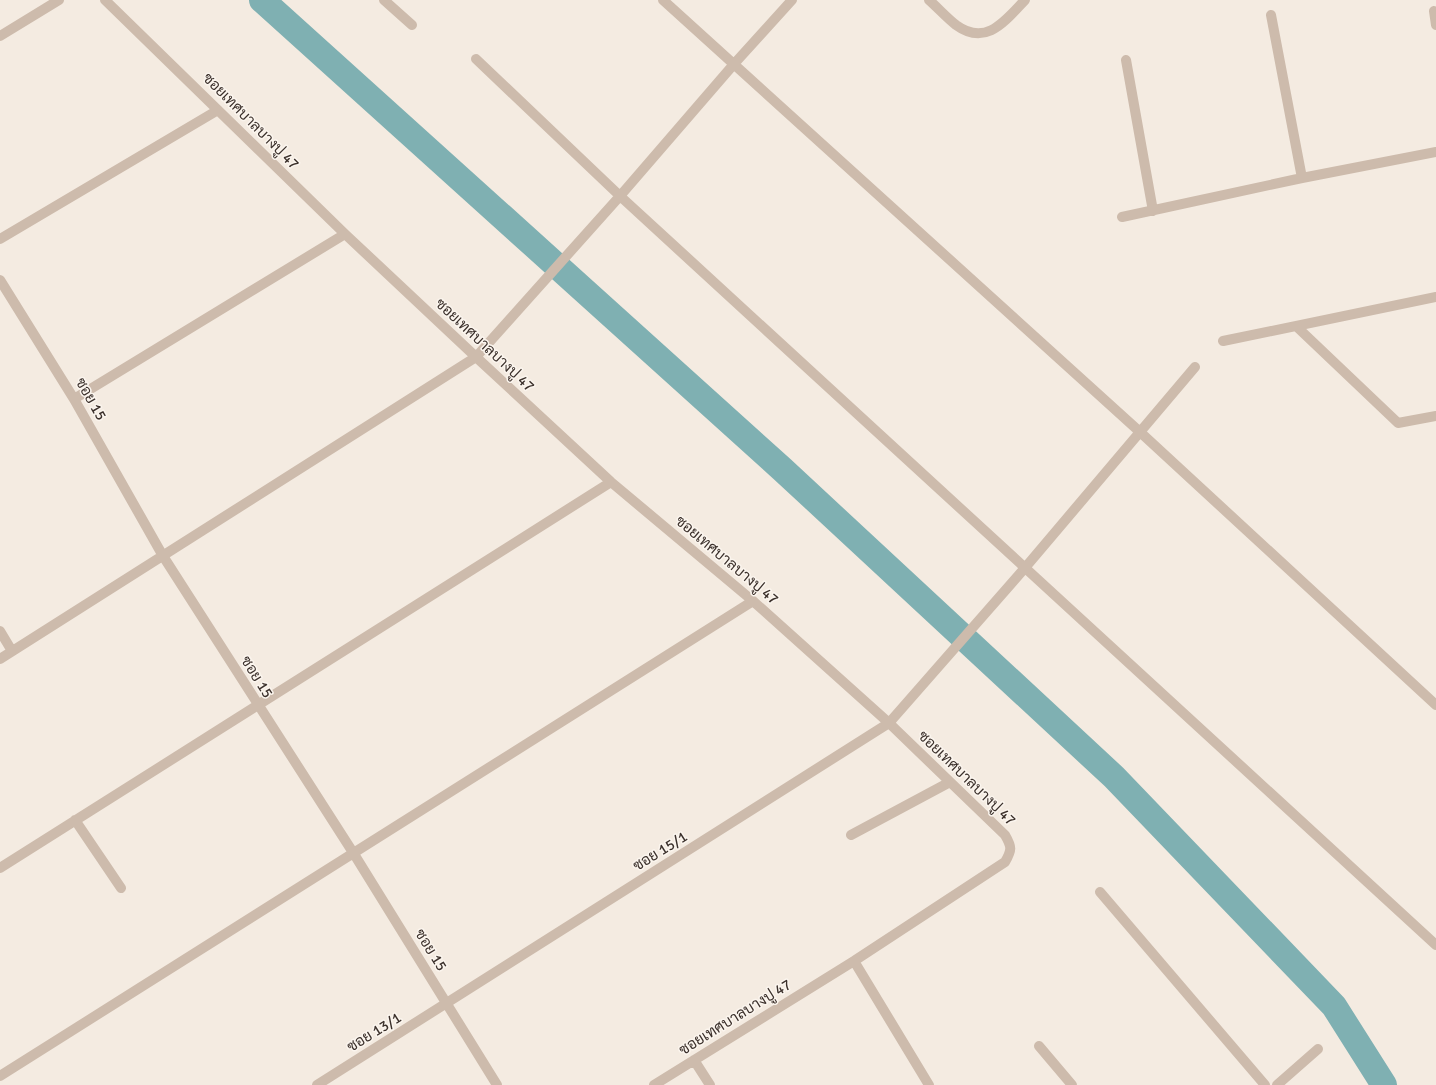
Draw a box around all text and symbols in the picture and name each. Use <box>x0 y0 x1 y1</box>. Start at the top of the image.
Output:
street label: ซอยเทศบาลบางปู 47 <box>198 69 303 174</box>
street label: ซอยเทศบาลบางปู 47 <box>431 294 538 396</box>
street label: ซอย 15 <box>72 375 110 423</box>
street label: ซอยเทศบาลบางปู 47 <box>671 512 782 609</box>
street label: ซอย 15 <box>237 653 277 701</box>
street label: ซอยเทศบาลบางปู 47 <box>914 727 1020 830</box>
street label: ซอย 15/1 <box>630 827 690 875</box>
street label: ซอย 15 <box>411 926 451 974</box>
street label: ซอยเทศบาลบางปู 47 <box>676 975 795 1060</box>
street label: ซอย 13/1 <box>344 1008 404 1056</box>

